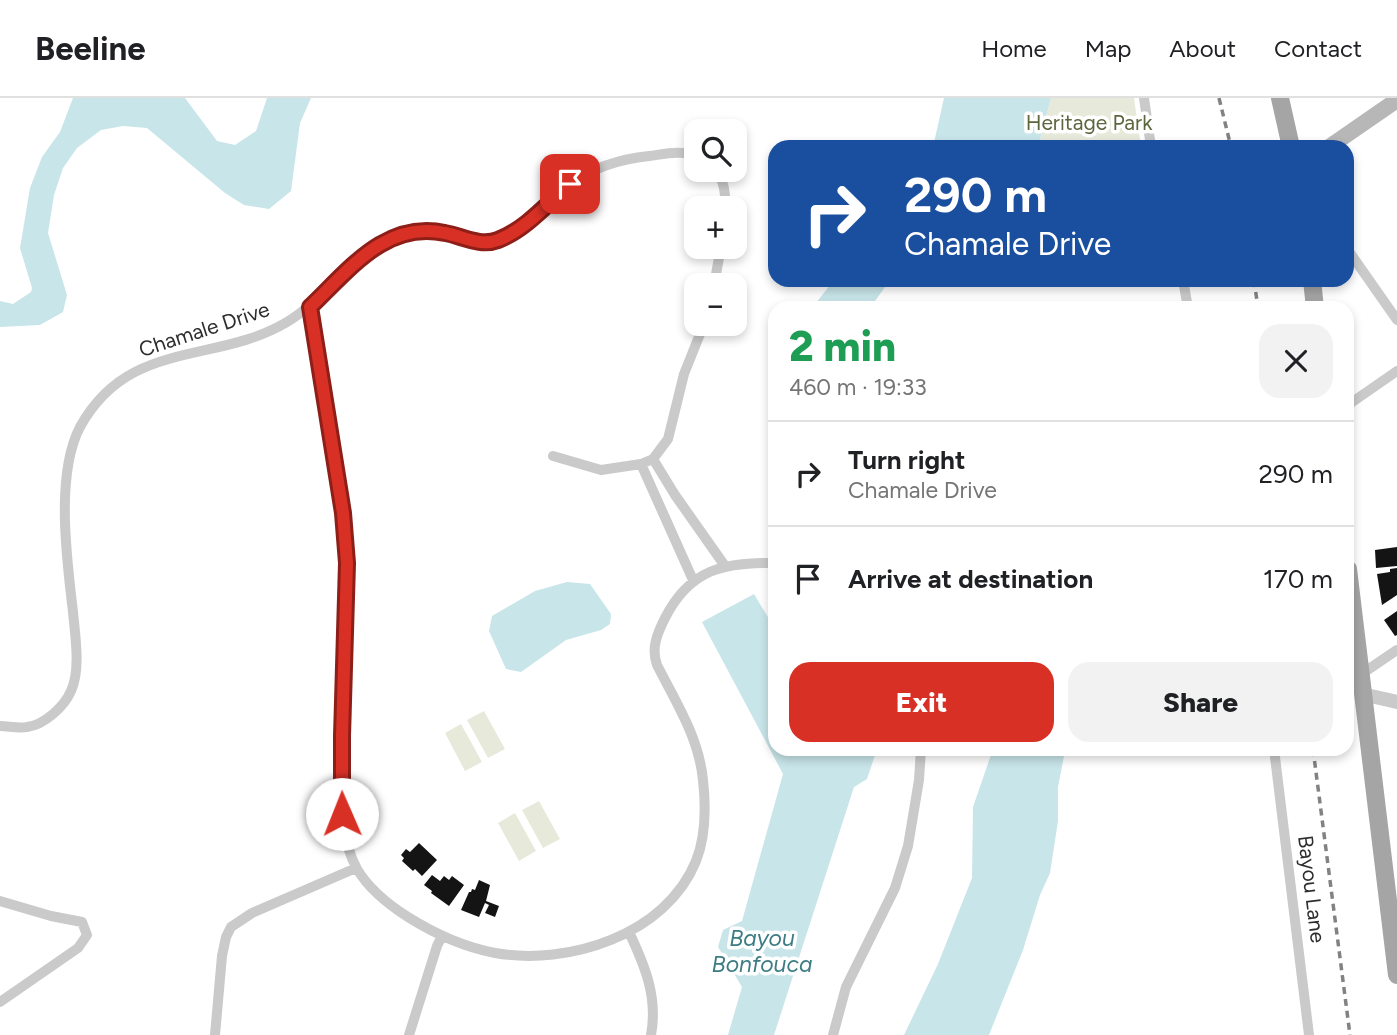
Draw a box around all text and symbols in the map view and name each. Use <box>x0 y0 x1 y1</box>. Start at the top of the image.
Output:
text: Beeline <box>35 29 146 68</box>
text: Home <box>981 34 1047 63</box>
text: Map <box>1085 34 1131 63</box>
text: About <box>1169 34 1236 63</box>
text: Contact <box>1274 34 1362 63</box>
park label: Heritage Park <box>1026 110 1153 135</box>
map controls <box>684 119 747 336</box>
button: search <box>684 119 747 182</box>
pin <box>540 154 600 214</box>
icon: arrive <box>551 165 589 203</box>
text: 290 m <box>904 165 1047 224</box>
icon: right <box>789 168 880 259</box>
button: + <box>684 196 747 259</box>
text: Chamale Drive <box>904 225 1111 263</box>
button: − <box>684 273 747 336</box>
street label: Chamale Drive <box>135 296 273 362</box>
text: 2 min <box>789 321 896 372</box>
button: close <box>1259 324 1333 398</box>
text: 460 m · 19:33 <box>789 373 927 401</box>
text: Turn right <box>848 444 965 476</box>
icon: right <box>789 455 827 493</box>
text: 290 m <box>1259 458 1333 490</box>
text: Chamale Drive <box>848 476 997 504</box>
icon: arrive <box>789 560 827 598</box>
text: Arrive at destination <box>848 563 1093 595</box>
text: 170 m <box>1263 563 1333 595</box>
button: Exit <box>789 662 1054 742</box>
button: Share <box>1068 662 1333 742</box>
position arrow <box>305 777 379 851</box>
street label: Bayou Lane <box>1293 834 1331 944</box>
water label: Bayou Bonfouca <box>712 924 812 978</box>

